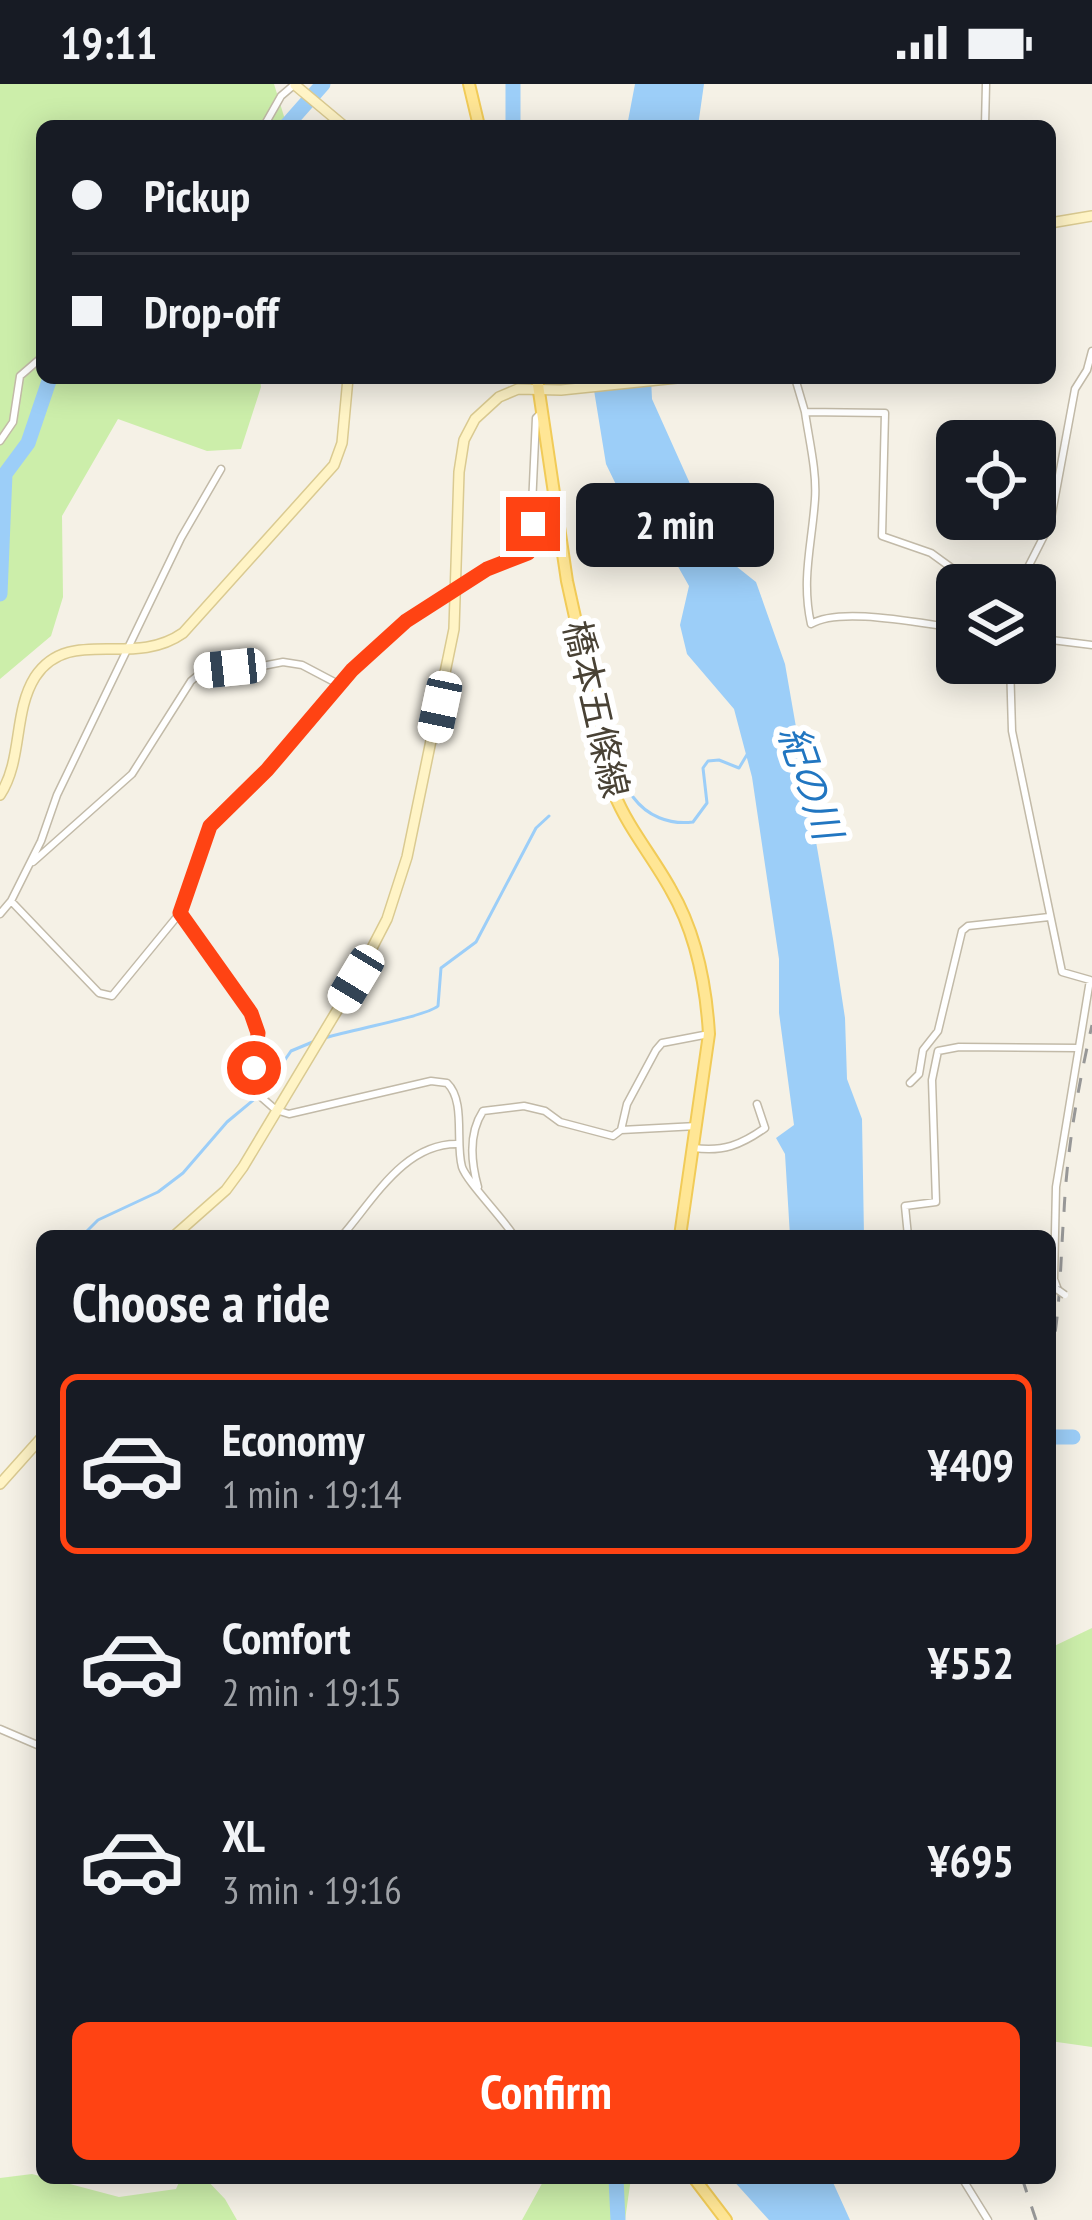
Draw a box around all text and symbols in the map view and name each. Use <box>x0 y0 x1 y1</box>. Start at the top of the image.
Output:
text: 19:11 <box>60 13 157 71</box>
text: Pickup <box>144 166 250 224</box>
text: Drop-off <box>144 282 278 340</box>
map controls <box>936 420 1056 684</box>
button: locate <box>936 420 1056 540</box>
callout: 2 min <box>575 482 773 566</box>
route end <box>506 497 560 551</box>
text: 2 min <box>636 499 714 550</box>
button: layers <box>936 564 1056 684</box>
street label: 橋本五條線 <box>554 616 640 802</box>
car <box>192 646 268 690</box>
car <box>415 668 465 746</box>
water label: 紀の川 <box>768 718 855 849</box>
car <box>322 939 390 1019</box>
route start <box>227 1041 281 1095</box>
text: Choose a ride <box>72 1267 331 1337</box>
icon: car <box>78 1410 186 1518</box>
text: Economy <box>222 1410 365 1468</box>
text: ¥409 <box>928 1435 1014 1493</box>
text: 1 min · 19:14 <box>222 1468 402 1519</box>
icon: car <box>78 1608 186 1716</box>
text: Comfort <box>222 1608 351 1666</box>
text: ¥552 <box>928 1633 1014 1691</box>
text: 2 min · 19:15 <box>222 1666 402 1717</box>
icon: car <box>78 1806 186 1914</box>
text: XL <box>222 1806 265 1864</box>
text: ¥695 <box>928 1831 1014 1889</box>
text: 3 min · 19:16 <box>222 1864 402 1915</box>
button: Confirm <box>72 2022 1020 2160</box>

